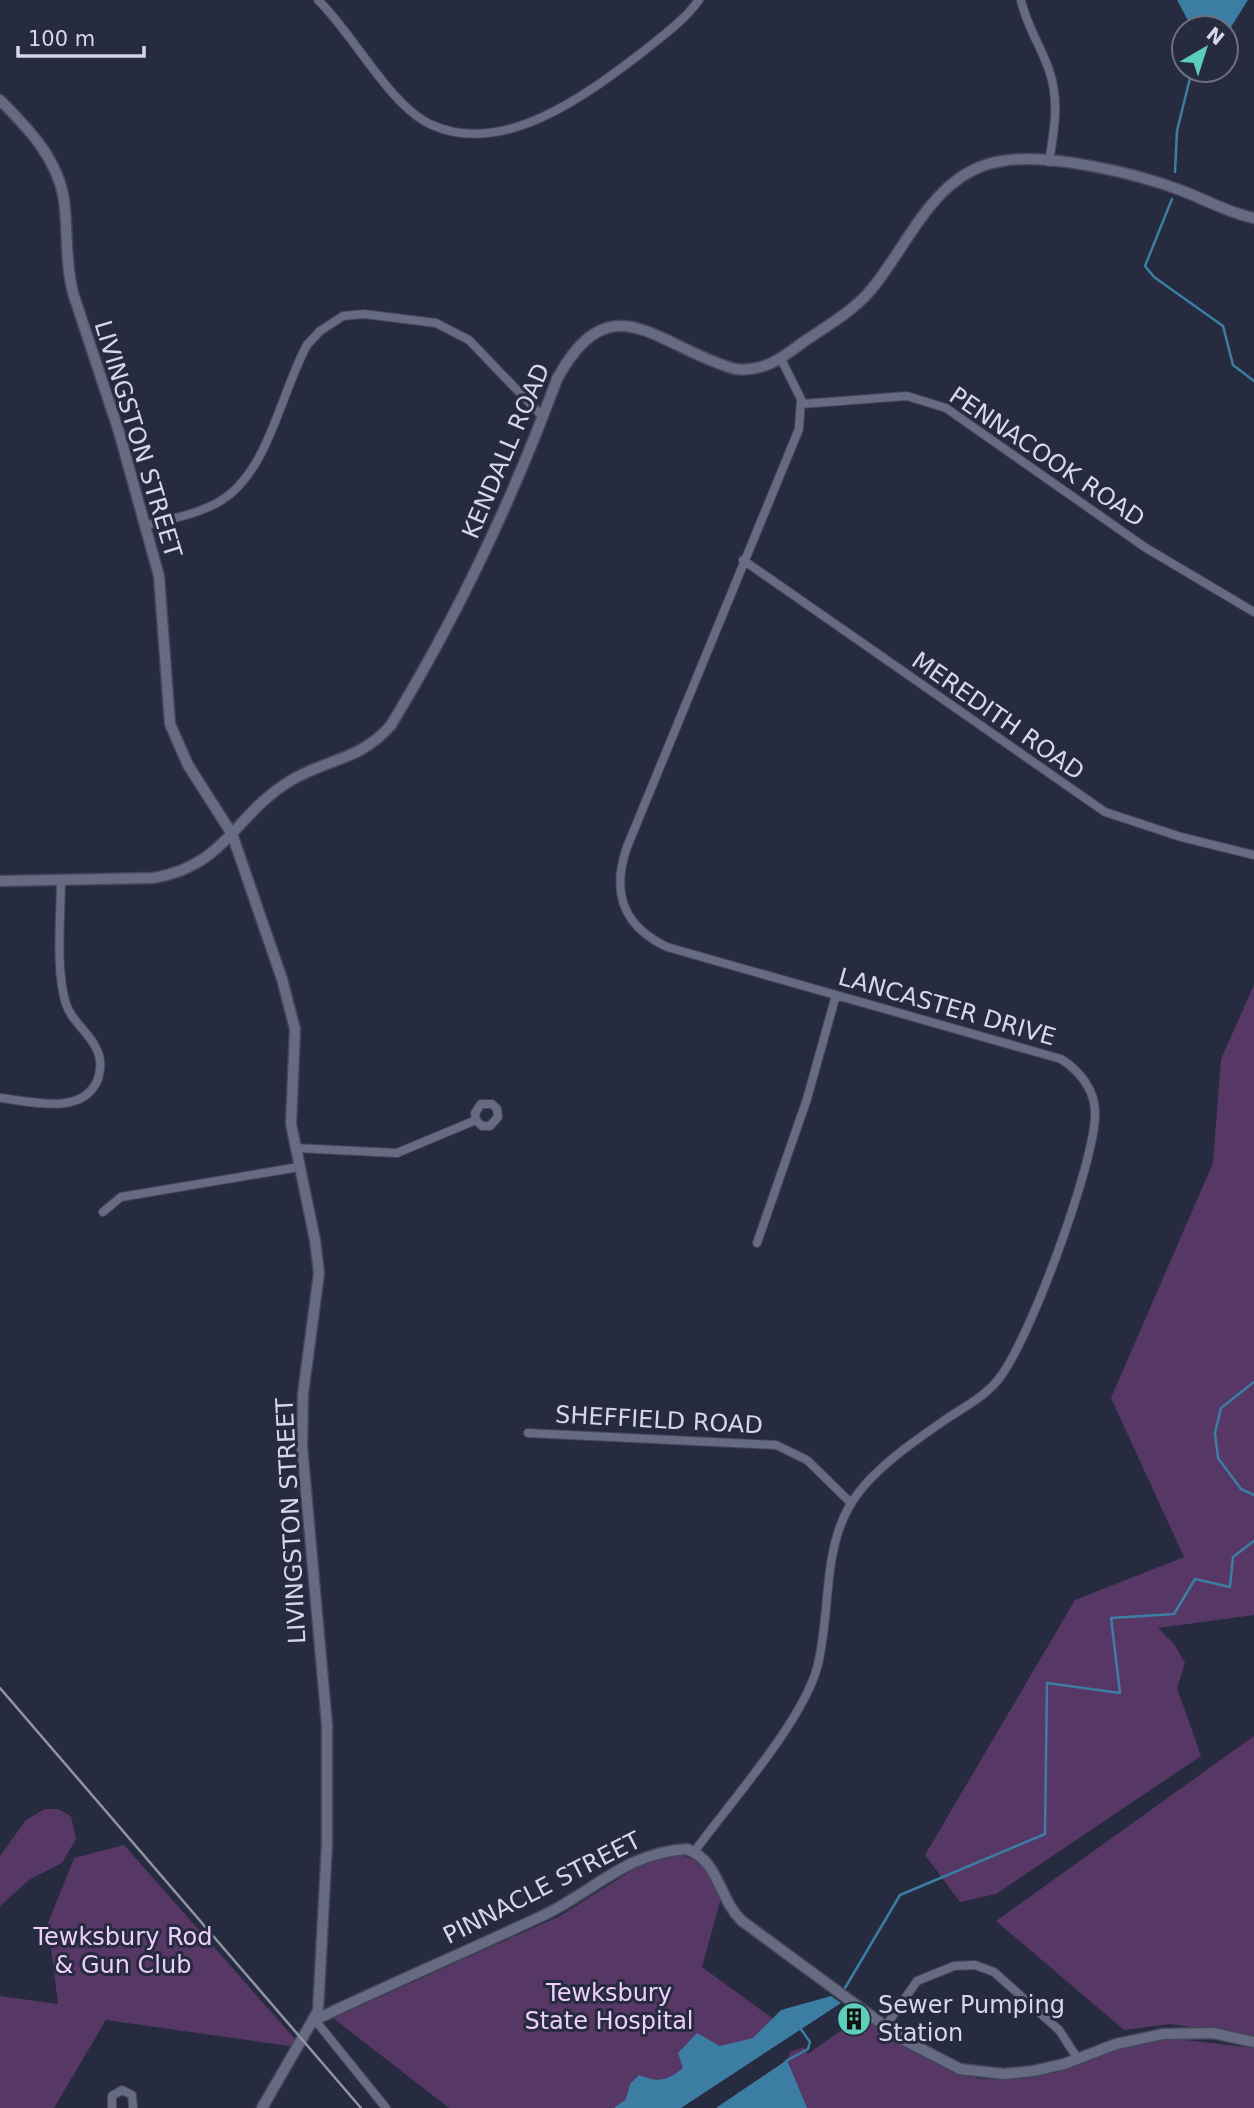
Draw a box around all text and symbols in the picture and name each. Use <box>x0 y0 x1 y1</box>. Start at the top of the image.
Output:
scale bar <box>18 14 144 58</box>
north arrow <box>1170 14 1240 84</box>
text: N <box>1203 22 1229 49</box>
text: 100 m <box>28 27 95 51</box>
street label: LIVINGSTON STREET <box>89 317 188 561</box>
street label: KENDALL ROAD <box>456 359 556 543</box>
street label: PENNACOOK ROAD <box>944 381 1150 533</box>
street label: MEREDITH ROAD <box>907 646 1089 786</box>
street label: LANCASTER DRIVE <box>835 963 1059 1051</box>
street label: LIVINGSTON STREET <box>271 1397 311 1645</box>
street label: SHEFFIELD ROAD <box>554 1401 764 1439</box>
street label: PINNACLE STREET <box>439 1826 646 1950</box>
park label: Tewksbury Rod & Gun Club <box>32 1923 213 1979</box>
park label: Tewksbury State Hospital <box>524 1979 694 2035</box>
place label: Sewer Pumping Station <box>878 1991 1065 2047</box>
building icon: Sewer Pumping Station <box>835 2000 873 2038</box>

